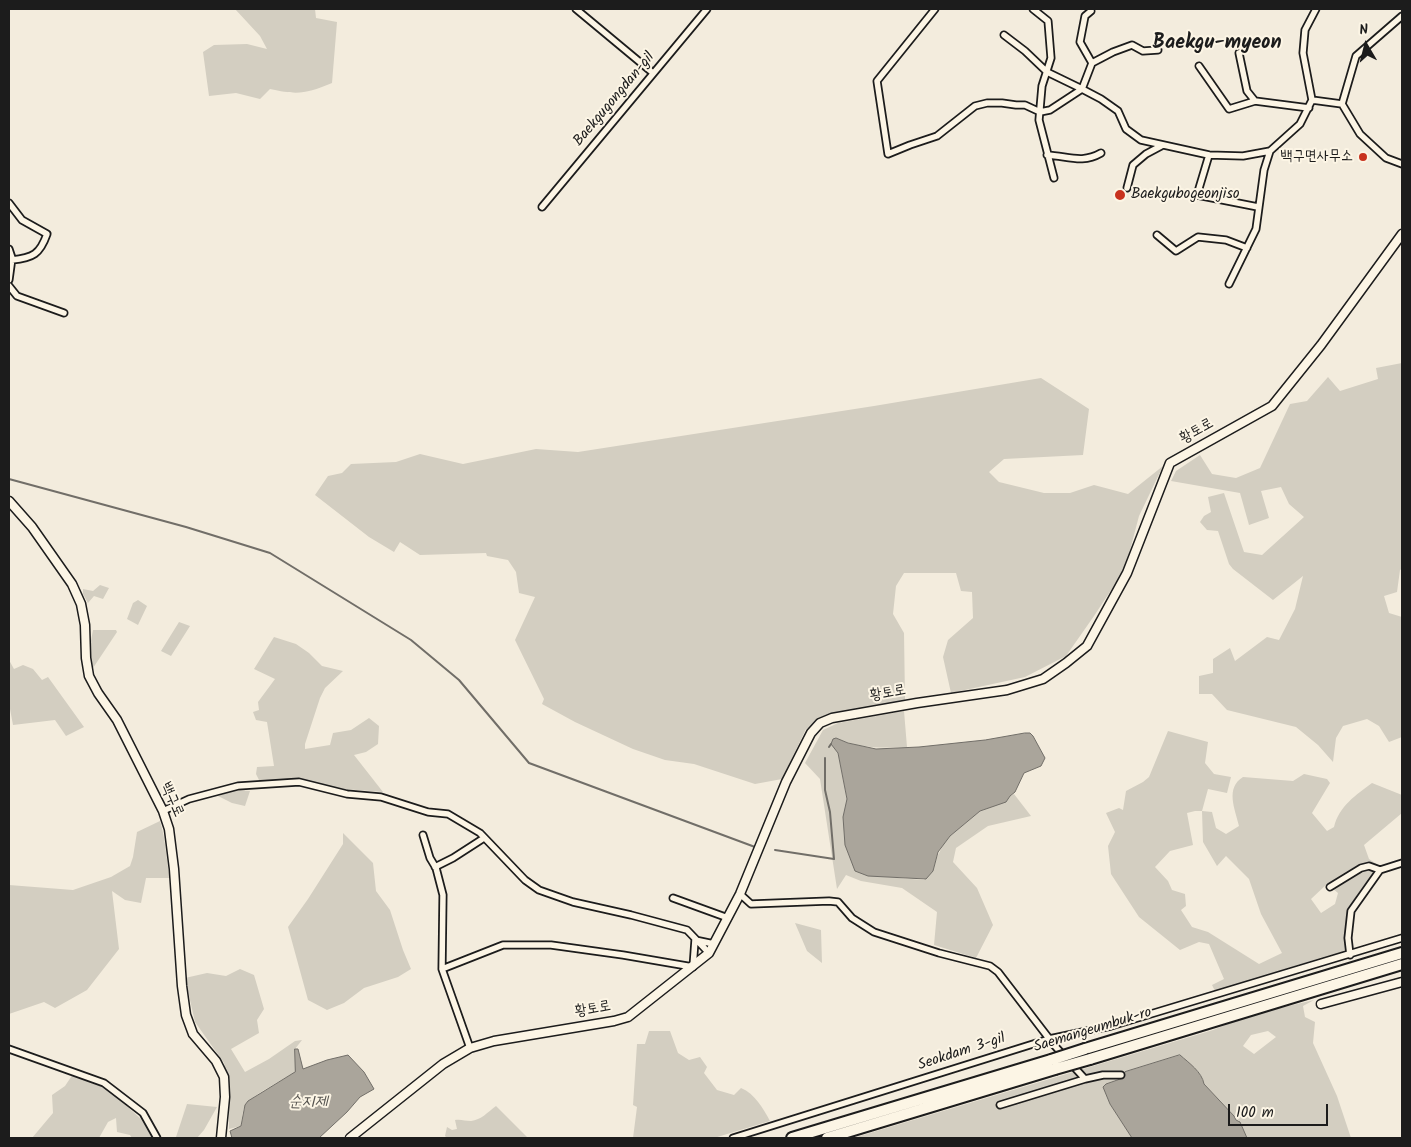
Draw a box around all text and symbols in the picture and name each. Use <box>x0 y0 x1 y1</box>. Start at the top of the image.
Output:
text: N <box>1358 19 1370 42</box>
north arrow <box>1341 20 1391 70</box>
district label: Baekgu-myeon <box>1153 33 1281 57</box>
street label: Baekgugongdan-gil <box>570 49 660 151</box>
place label: 백구면사무소 <box>1281 148 1353 166</box>
marker: 백구면사무소 <box>1357 151 1369 163</box>
place label: Baekgubogeonjiso <box>1131 186 1240 204</box>
marker: Baekgubogeonjiso <box>1113 188 1127 202</box>
street label: 황토로 <box>1177 415 1217 449</box>
street label: 황토로 <box>869 682 907 706</box>
street label: 백구로 <box>155 780 187 820</box>
street label: 황토로 <box>574 998 612 1022</box>
street label: Saemangeumbuk-ro <box>1032 1004 1154 1058</box>
street label: Seokdam 3-gil <box>916 1030 1008 1076</box>
water label: 순지제 <box>289 1093 327 1113</box>
scale bar <box>1231 1094 1331 1126</box>
text: 100 m <box>1236 1101 1274 1125</box>

